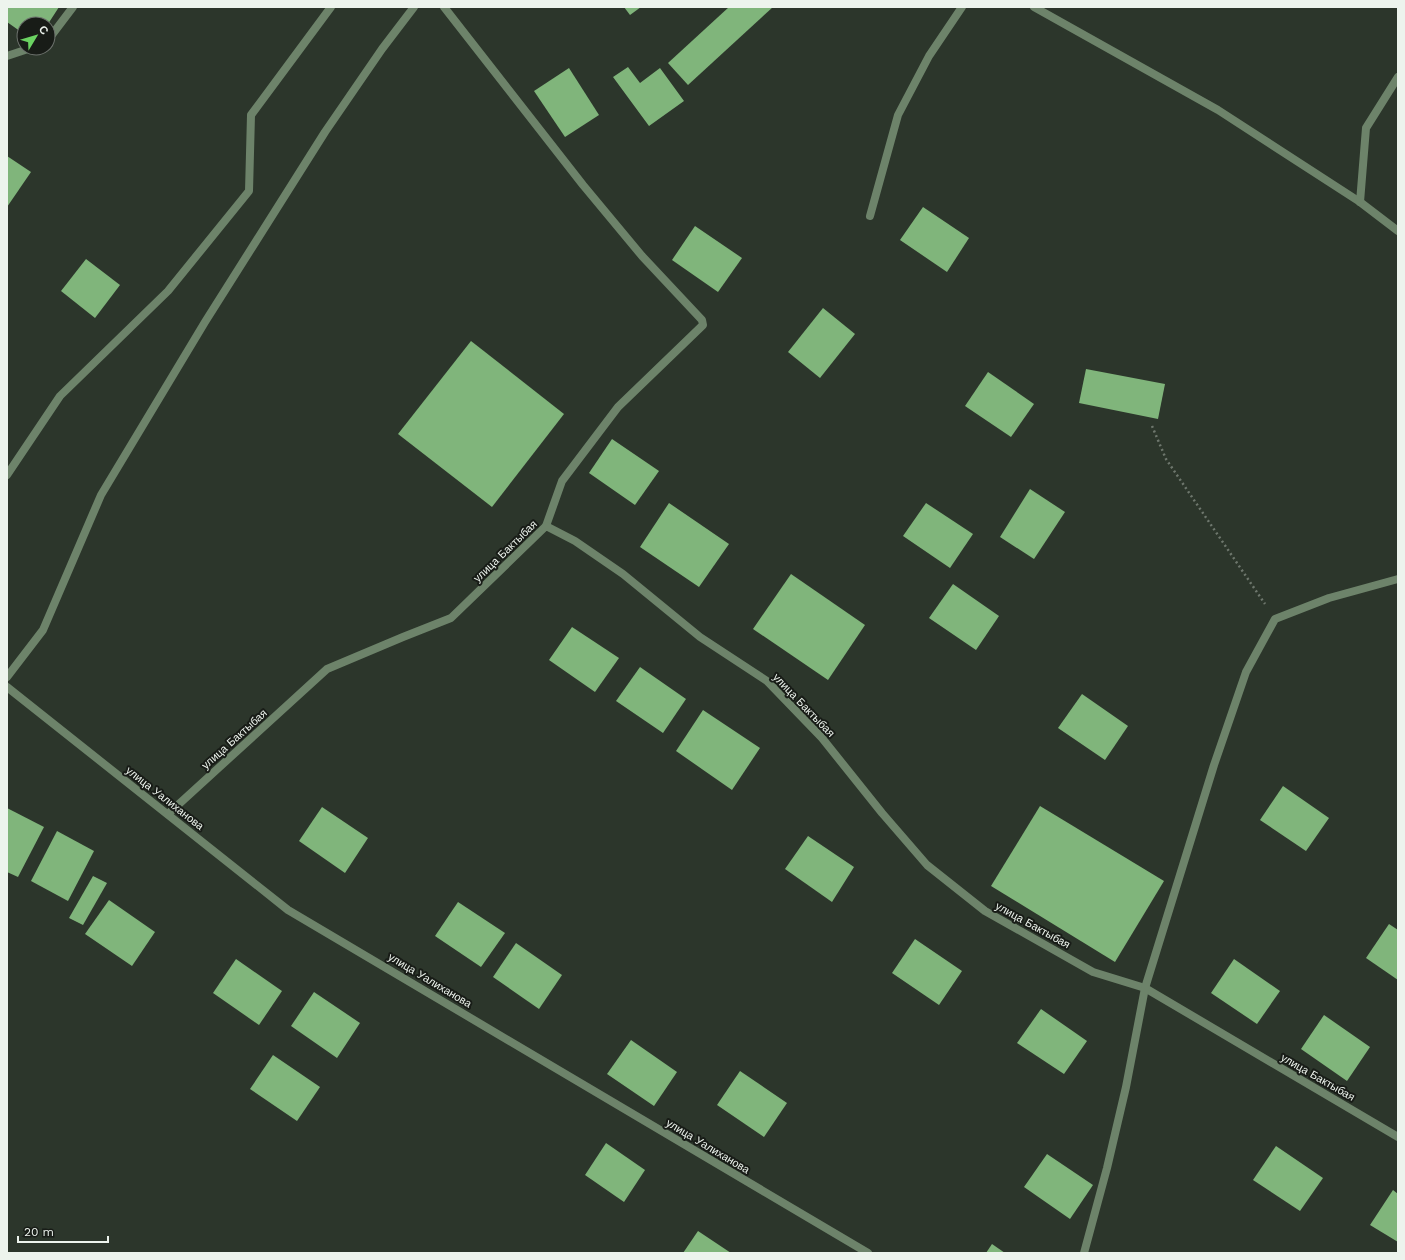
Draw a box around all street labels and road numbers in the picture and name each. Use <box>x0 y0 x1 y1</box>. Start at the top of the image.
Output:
street label: улица Бактыбая <box>471 518 540 585</box>
street label: улица Бактыбая <box>770 671 837 740</box>
street label: улица Бактыбая <box>199 707 270 772</box>
street label: улица Уалиханова <box>123 764 207 833</box>
street label: улица Бактыбая <box>993 900 1072 951</box>
street label: улица Уалиханова <box>386 950 475 1011</box>
street label: улица Бактыбая <box>1278 1051 1357 1104</box>
street label: улица Уалиханова <box>664 1116 753 1177</box>

